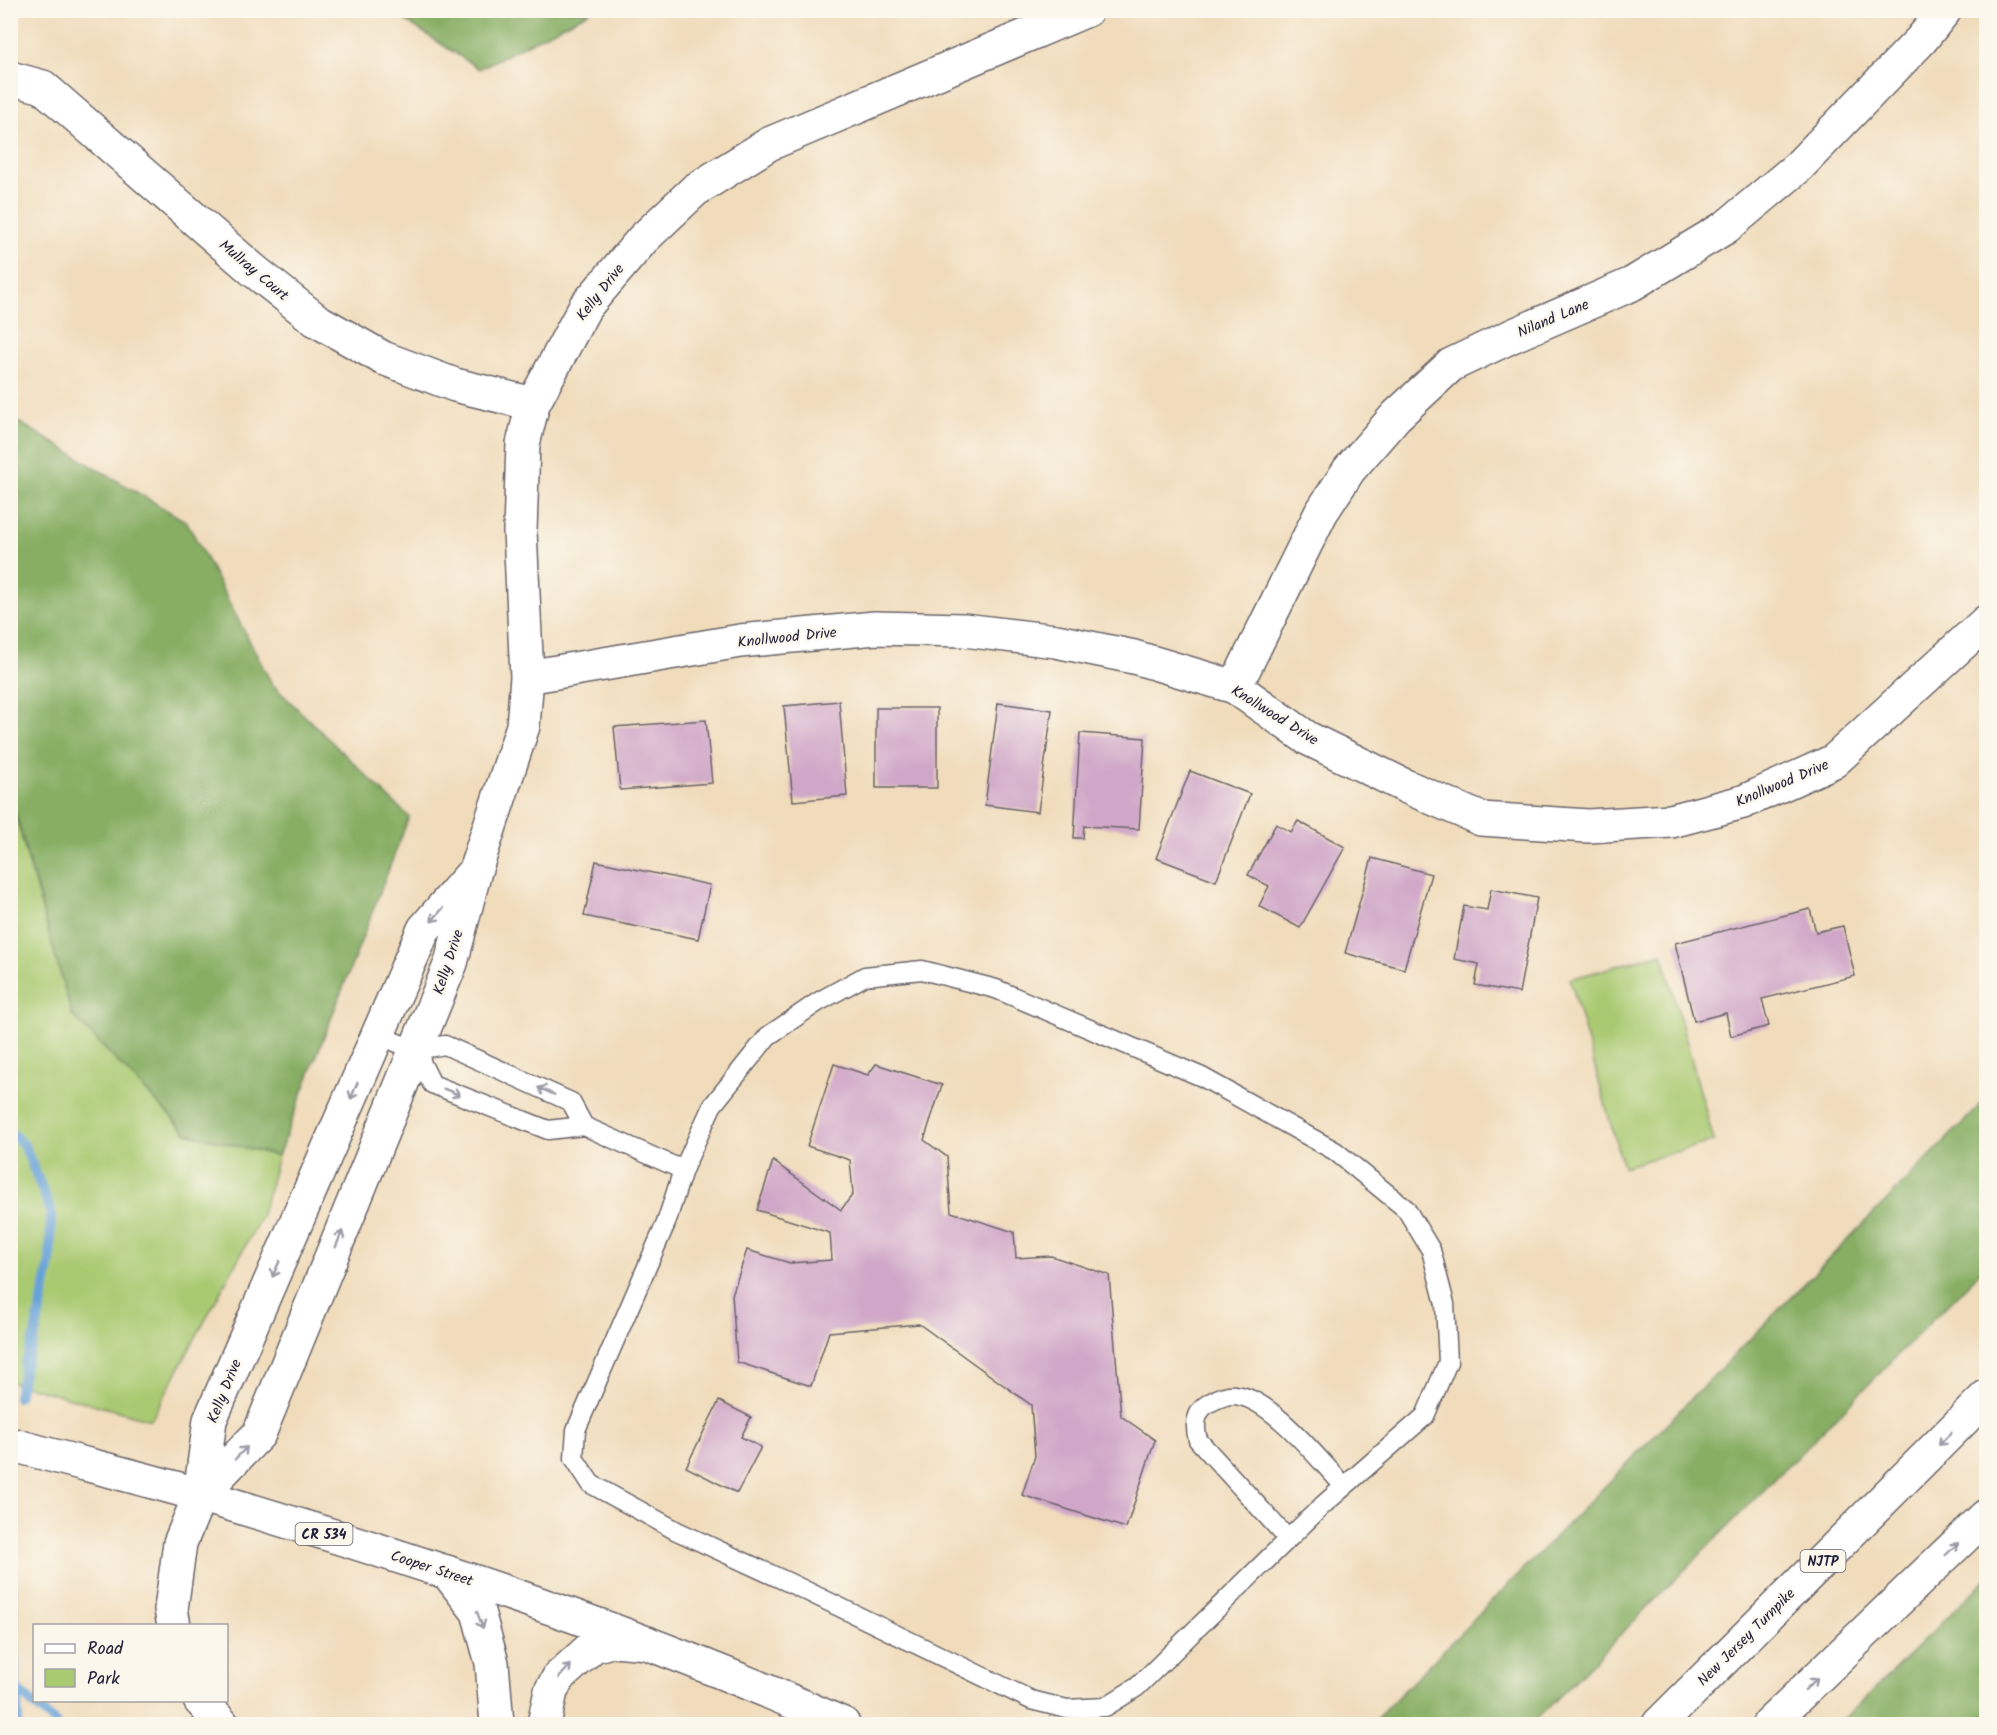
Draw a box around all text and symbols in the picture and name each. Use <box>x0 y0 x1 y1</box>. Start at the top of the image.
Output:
street label: Mullray Court <box>213 234 294 307</box>
street label: Kelly Drive <box>571 259 631 327</box>
street label: Niland Lane <box>1514 293 1593 345</box>
street label: Knollwood Drive <box>736 621 838 655</box>
street label: Knollwood Drive <box>1226 679 1323 753</box>
street label: Knollwood Drive <box>1732 753 1833 814</box>
one-way arrow <box>430 907 443 923</box>
street label: Kelly Drive <box>427 926 471 998</box>
one-way arrow <box>348 1081 359 1099</box>
one-way arrow <box>538 1084 556 1096</box>
one-way arrow <box>442 1087 460 1098</box>
one-way arrow <box>334 1230 345 1249</box>
one-way arrow <box>270 1260 281 1278</box>
street label: Kelly Drive <box>201 1355 249 1427</box>
one-way arrow <box>1938 1431 1953 1446</box>
one-way arrow <box>234 1446 248 1461</box>
road number: CR 534 <box>296 1523 352 1545</box>
one-way arrow <box>1944 1542 1959 1556</box>
street label: Cooper Street <box>387 1544 476 1594</box>
road number: NJTP <box>1800 1550 1846 1572</box>
street label: New Jersey Turnpike <box>1692 1583 1802 1692</box>
one-way arrow <box>475 1610 486 1629</box>
legend <box>33 1624 228 1702</box>
text: Road <box>87 1635 124 1664</box>
one-way arrow <box>558 1664 572 1679</box>
text: Park <box>87 1665 120 1694</box>
one-way arrow <box>1803 1676 1818 1691</box>

